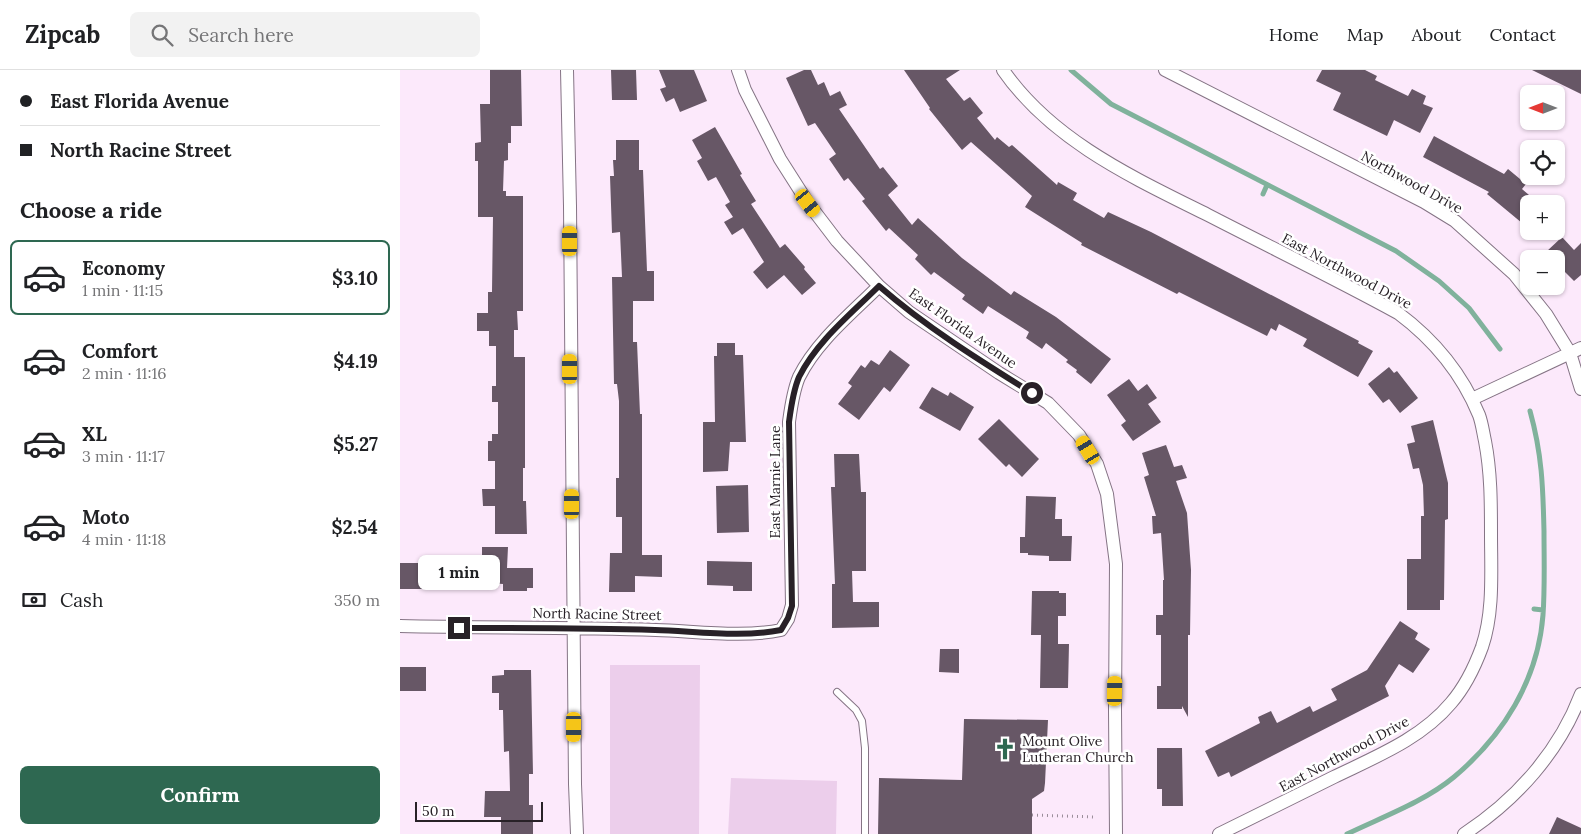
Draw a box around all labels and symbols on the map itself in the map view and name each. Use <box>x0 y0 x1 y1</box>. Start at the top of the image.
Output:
north arrow <box>1520 85 1565 130</box>
street label: Northwood Drive <box>1358 147 1466 217</box>
car <box>792 187 823 219</box>
car <box>562 226 577 256</box>
street label: East Northwood Drive <box>1279 229 1415 313</box>
street label: East Florida Avenue <box>905 284 1021 372</box>
car <box>562 354 577 384</box>
route start <box>1021 382 1043 404</box>
street label: East Marnie Lane <box>766 425 784 539</box>
car <box>1073 433 1102 467</box>
car <box>564 489 579 519</box>
callout: 1 min <box>418 556 500 590</box>
street label: North Racine Street <box>532 604 662 624</box>
route end <box>448 617 470 639</box>
car <box>1107 676 1122 706</box>
car <box>566 712 581 742</box>
street label: East Northwood Drive <box>1276 712 1412 796</box>
place label: Mount Olive Lutheran Church <box>1022 732 1134 766</box>
church icon: Mount Olive Lutheran Church <box>992 736 1018 762</box>
scale bar <box>415 799 542 822</box>

